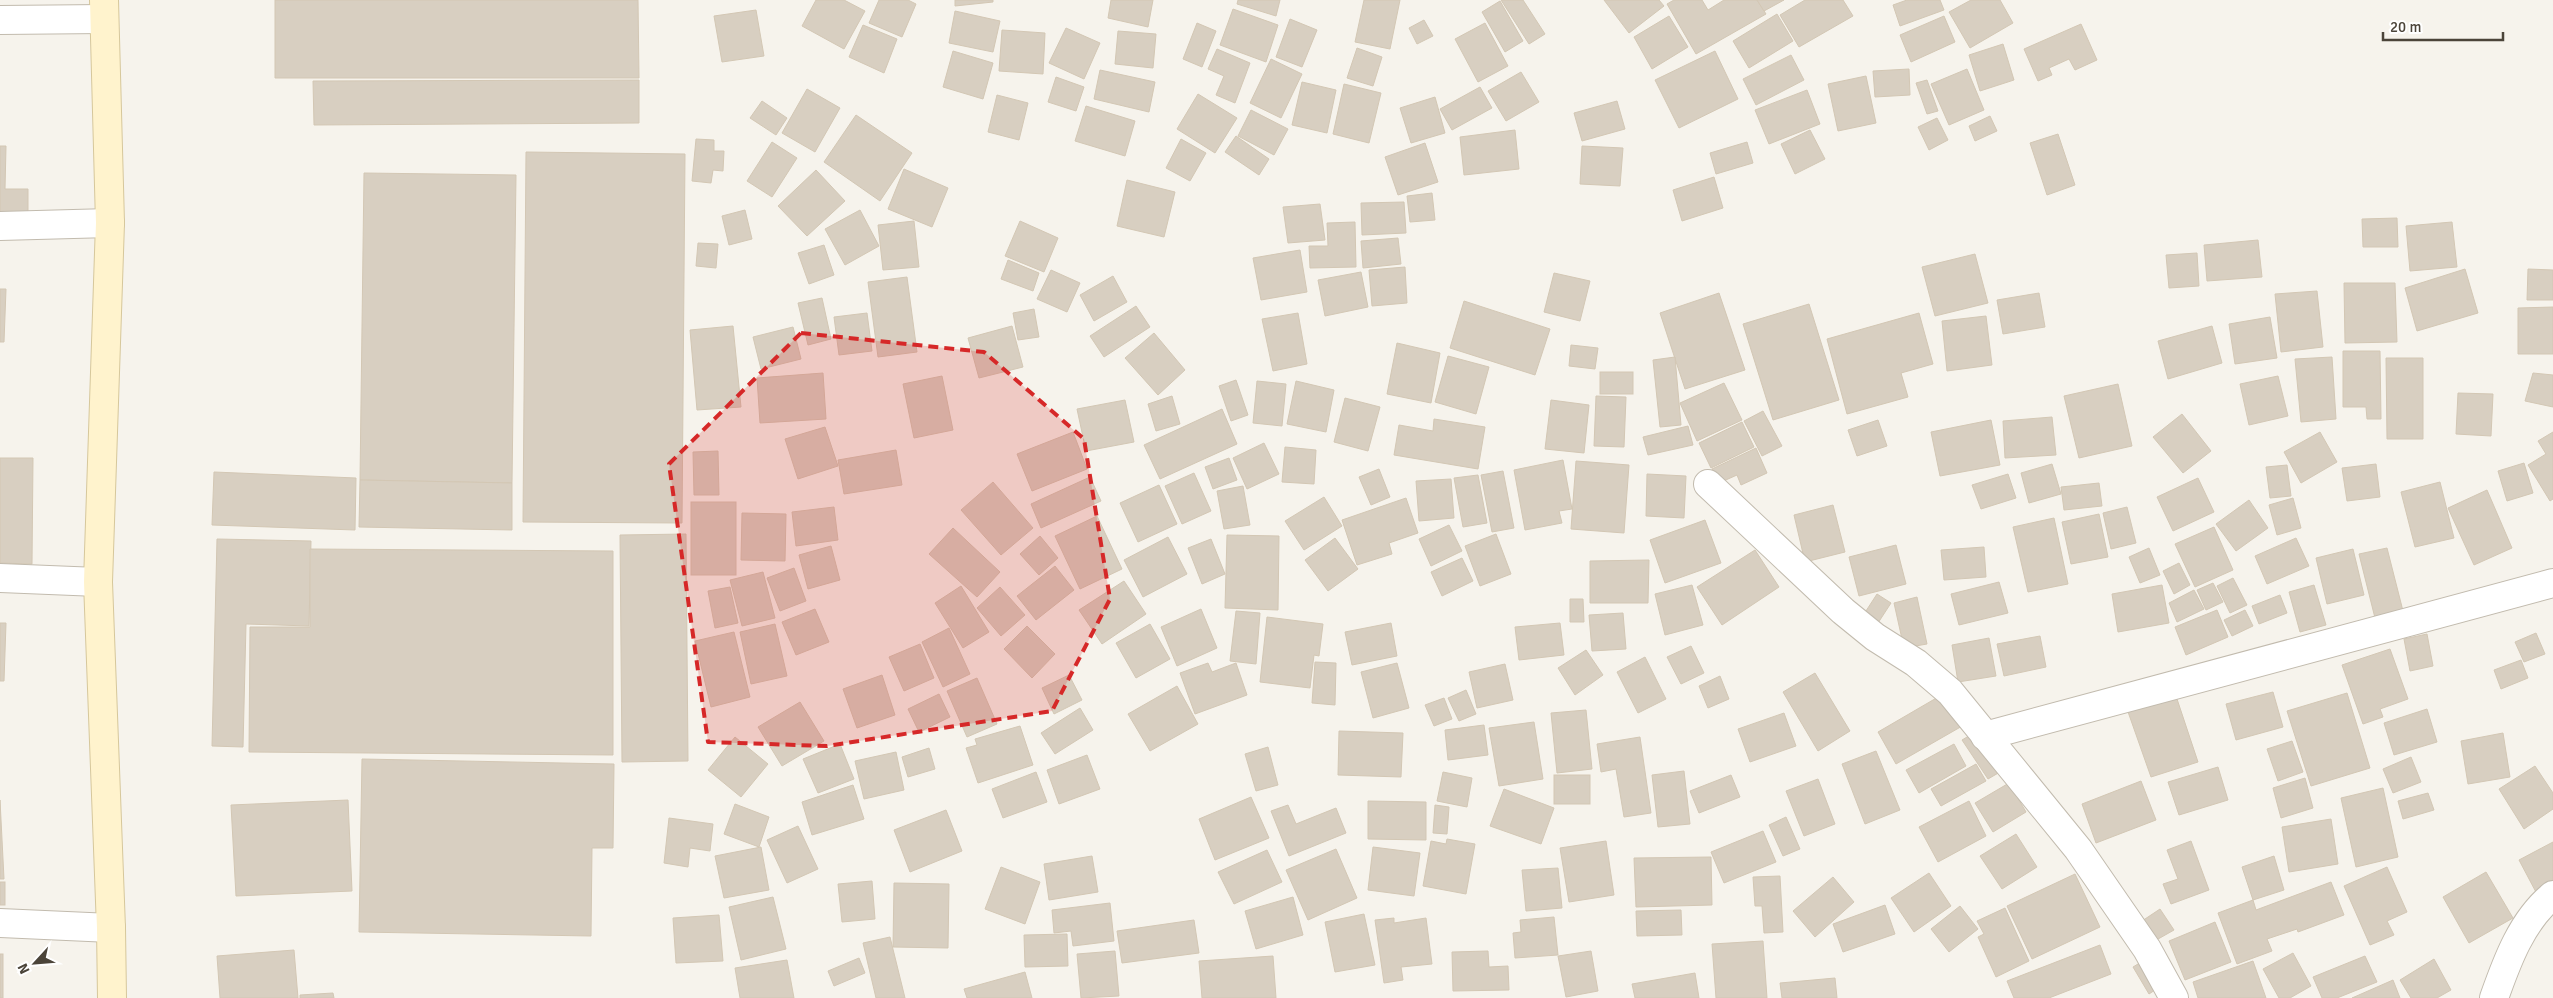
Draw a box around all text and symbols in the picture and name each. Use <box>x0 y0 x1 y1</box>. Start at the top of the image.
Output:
scale bar <box>2383 10 2503 42</box>
text: 20 m <box>2390 18 2421 36</box>
north arrow <box>10 938 60 988</box>
text: N <box>14 960 34 977</box>

